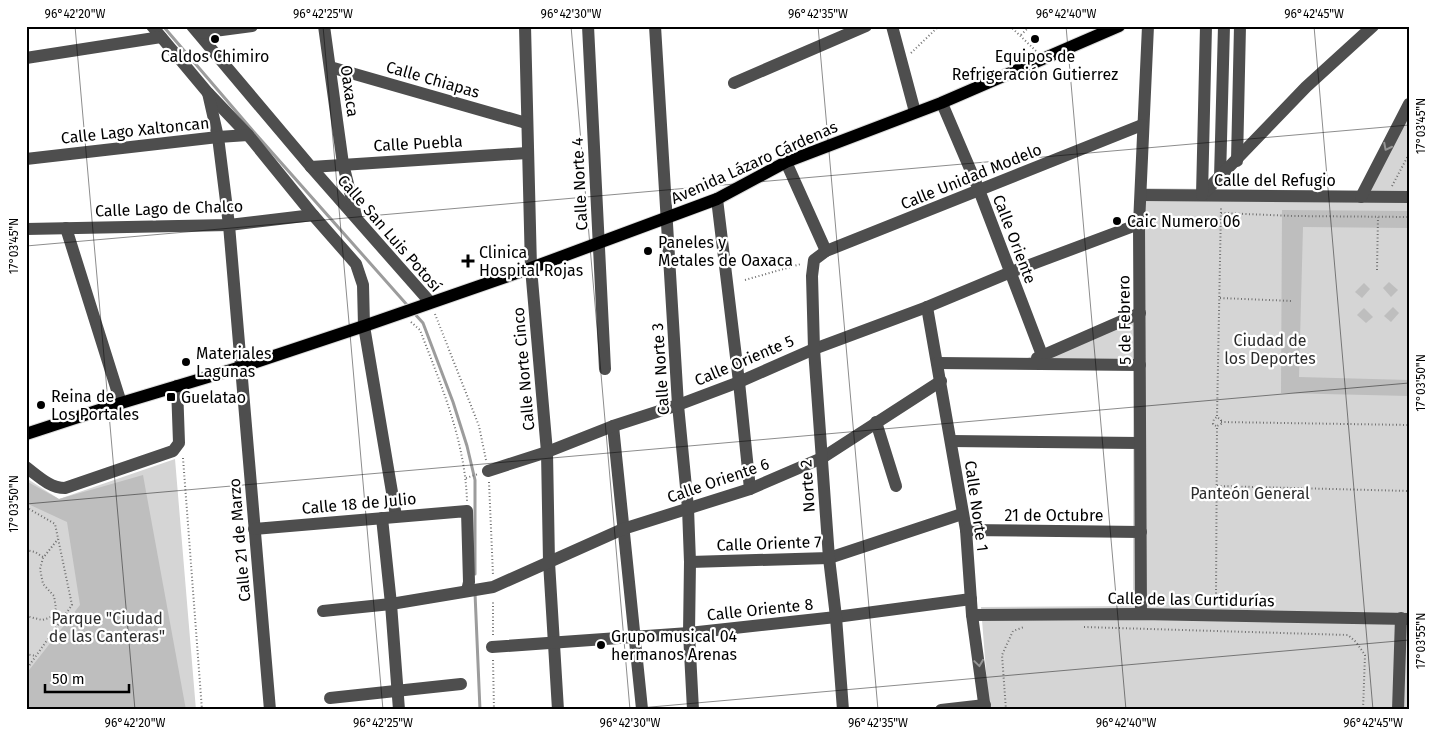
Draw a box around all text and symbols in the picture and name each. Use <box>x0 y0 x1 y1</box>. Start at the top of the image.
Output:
text: 96°42'20"W <box>45 7 105 21</box>
text: 96°42'25"W <box>293 7 353 21</box>
text: 96°42'30"W <box>541 7 601 21</box>
text: 96°42'35"W <box>788 7 848 21</box>
text: 96°42'40"W <box>1036 7 1096 21</box>
text: 96°42'45"W <box>1284 7 1344 21</box>
marker: Caldos Chimiro <box>209 33 221 45</box>
marker: Equipos de Refrigeración Gutierrez <box>1029 33 1041 45</box>
place label: Caldos Chimiro <box>161 47 269 66</box>
place label: Equipos de Refrigeración Gutierrez <box>952 47 1118 84</box>
street label: Calle Chiapas <box>384 57 482 102</box>
street label: Oaxaca <box>336 64 363 118</box>
text: 17°03'45"N <box>1414 98 1428 154</box>
street label: Calle Lago Xaltoncan <box>60 113 210 148</box>
street label: Avenida Lázaro Cárdenas <box>668 117 840 208</box>
street label: Calle Puebla <box>373 132 463 155</box>
street label: Calle Norte 4 <box>568 137 591 231</box>
street label: Calle Unidad Modelo <box>898 140 1044 213</box>
one-way arrow <box>1383 142 1393 151</box>
street label: Calle San Luis Potosí <box>334 171 446 296</box>
street label: Calle del Refugio <box>1214 171 1336 190</box>
street label: Calle Oriente <box>989 192 1040 286</box>
street label: Calle Lago de Chalco <box>95 196 243 221</box>
place label: Caic Numero 06 <box>1127 212 1240 231</box>
marker: Caic Numero 06 <box>1111 215 1123 227</box>
text: 17°03'45"N <box>7 218 21 274</box>
place label: Paneles y Metales de Oaxaca <box>658 233 793 270</box>
place label: Clinica Hospital Rojas <box>479 243 583 280</box>
marker: Paneles y Metales de Oaxaca <box>642 245 654 257</box>
marker: Clinica Hospital Rojas <box>461 254 475 268</box>
street label: 5 de Febrero <box>1114 275 1135 365</box>
street label: Calle Norte Cinco <box>509 306 538 432</box>
street label: Calle Norte 3 <box>648 322 673 416</box>
street label: Calle Oriente 5 <box>692 331 797 390</box>
park label: Ciudad de los Deportes <box>1224 331 1316 368</box>
place label: Materiales Lagunas <box>196 344 271 381</box>
text: 17°03'50"N <box>1414 354 1428 412</box>
marker: Materiales Lagunas <box>180 356 192 368</box>
place label: Reina de Los Portales <box>51 387 139 424</box>
place label: Guelatao <box>181 388 246 407</box>
marker: Guelatao <box>165 391 177 403</box>
marker: Reina de Los Portales <box>35 399 47 411</box>
street label: Calle Oriente 6 <box>665 454 772 507</box>
street label: Norte 2 <box>796 459 819 513</box>
street label: Calle Norte 1 <box>961 459 992 553</box>
text: 17°03'50"N <box>7 475 21 533</box>
street label: Calle 21 de Marzo <box>225 477 254 603</box>
park label: Panteón General <box>1190 484 1310 503</box>
street label: Calle 18 de Julio <box>301 489 417 518</box>
street label: 21 de Octubre <box>1005 506 1103 525</box>
street label: Calle Oriente 7 <box>716 532 822 555</box>
street label: Calle de las Curtidurías <box>1107 589 1275 610</box>
street label: Calle Oriente 8 <box>706 594 814 625</box>
park label: Parque "Ciudad de las Canteras" <box>49 609 165 646</box>
text: 17°03'55"N <box>1414 613 1428 669</box>
place label: Grupo musical 04 hermanos Arenas <box>611 627 738 664</box>
marker: Grupo musical 04 hermanos Arenas <box>595 639 607 651</box>
one-way arrow <box>973 659 984 667</box>
scale bar <box>45 661 129 693</box>
text: 50 m <box>52 670 85 688</box>
text: 96°42'20"W <box>105 716 165 730</box>
text: 96°42'25"W <box>353 716 413 730</box>
text: 96°42'30"W <box>600 716 660 730</box>
text: 96°42'35"W <box>848 716 908 730</box>
text: 96°42'40"W <box>1096 716 1156 730</box>
text: 96°42'45"W <box>1343 716 1403 730</box>

